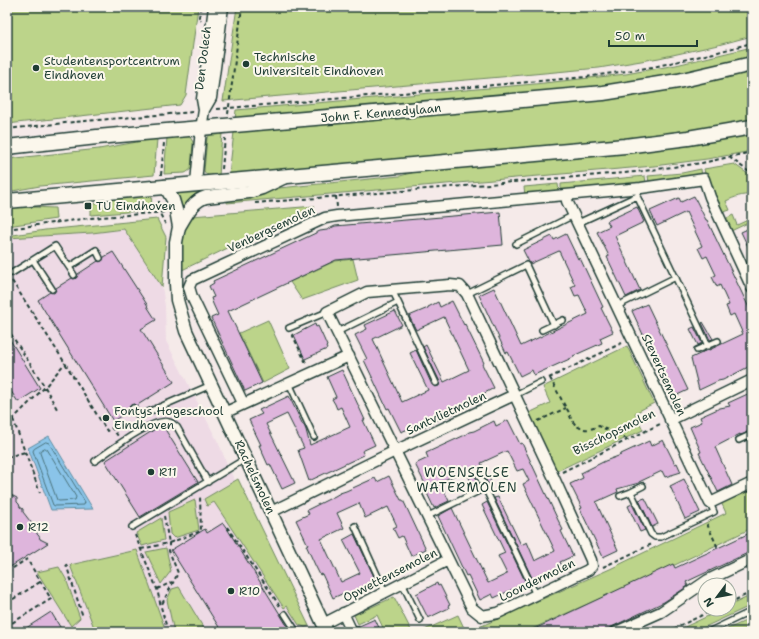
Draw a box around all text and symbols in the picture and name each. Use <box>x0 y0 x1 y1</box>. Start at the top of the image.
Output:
scale bar <box>609 22 697 48</box>
street label: Den Dolech <box>191 25 215 91</box>
text: 50 m <box>615 28 645 44</box>
place label: Technische Universiteit Eindhoven <box>254 49 384 79</box>
place label: Studentensportcentrum Eindhoven <box>44 53 180 83</box>
marker: Technische Universiteit Eindhoven <box>241 59 251 69</box>
marker: Studentensportcentrum Eindhoven <box>31 63 41 73</box>
street label: John F. Kennedylaan <box>320 100 442 126</box>
place label: TU Eindhoven <box>96 198 176 214</box>
marker: TU Eindhoven <box>83 201 93 211</box>
street label: Venbergsemolen <box>225 202 317 256</box>
street label: Stevertsemolen <box>638 331 690 419</box>
street label: Santvlietmolen <box>403 387 489 439</box>
place label: Fontys Hogeschool Eindhoven <box>114 403 224 433</box>
street label: Bisschopsmolen <box>570 405 658 459</box>
marker: Fontys Hogeschool Eindhoven <box>101 413 111 423</box>
street label: Rachelsmolen <box>231 437 279 517</box>
place label: R11 <box>159 464 177 480</box>
district label: WOENSELSE WATERMOLEN <box>416 464 518 496</box>
marker: R11 <box>146 467 156 477</box>
place label: R12 <box>28 519 49 535</box>
marker: R12 <box>15 522 25 532</box>
street label: Opwettensemolen <box>340 544 440 606</box>
street label: Loondermolen <box>496 555 578 605</box>
north arrow <box>697 577 737 617</box>
place label: R10 <box>239 583 260 599</box>
marker: R10 <box>226 586 236 596</box>
text: N <box>700 594 718 610</box>

